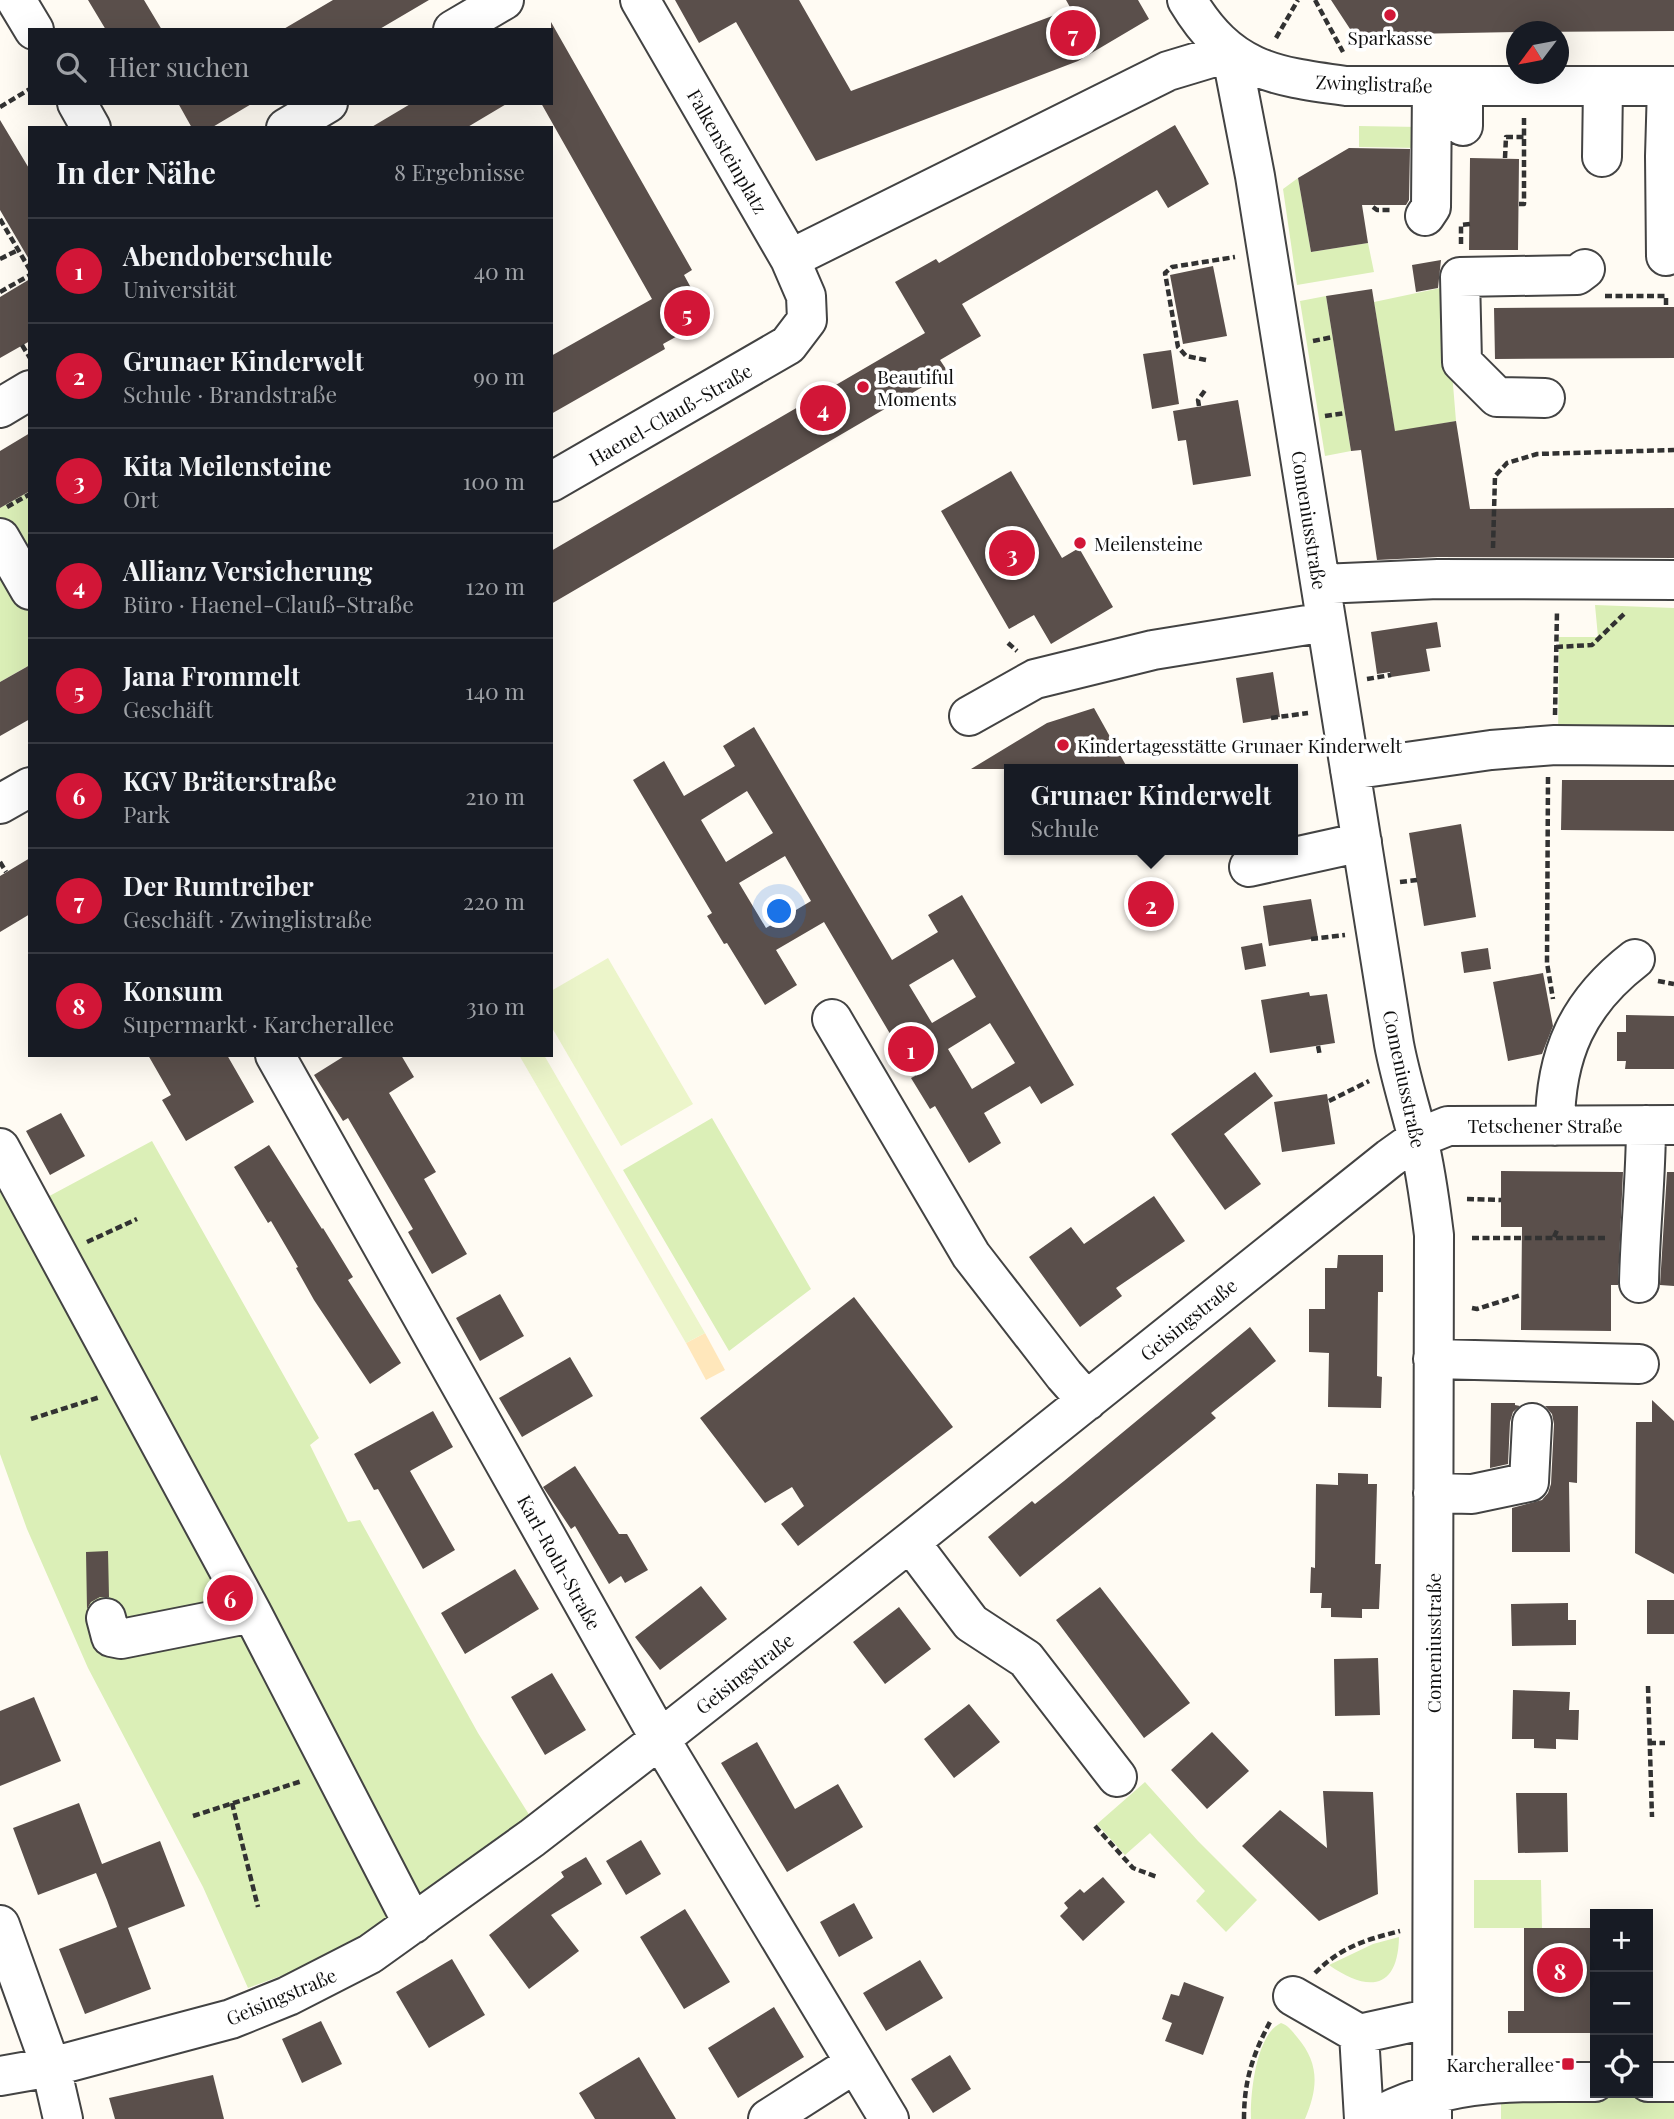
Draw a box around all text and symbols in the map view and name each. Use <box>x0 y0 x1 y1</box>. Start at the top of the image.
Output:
pin: 7 <box>1050 7 1096 59</box>
marker: Sparkasse <box>1382 7 1398 23</box>
north arrow <box>1506 21 1569 84</box>
place label: Sparkasse <box>1347 24 1433 50</box>
search box <box>28 28 553 105</box>
icon: search <box>52 48 90 86</box>
text: Hier suchen <box>108 49 249 84</box>
street label: Zwinglistraße <box>1315 68 1433 98</box>
street label: Falkensteinplatz <box>682 84 774 218</box>
text: In der Nähe <box>56 152 216 192</box>
text: 8 Ergebnisse <box>394 156 525 187</box>
text: Abendoberschule <box>123 238 332 273</box>
text: 1 <box>75 255 83 286</box>
text: 40 m <box>474 255 525 286</box>
text: Universität <box>123 273 236 304</box>
pin: 5 <box>664 287 710 339</box>
text: Grunaer Kinderwelt <box>123 343 364 378</box>
street label: Haenel-Clauß-Straße <box>584 357 756 471</box>
text: 2 <box>73 360 85 391</box>
text: 90 m <box>473 360 525 391</box>
place label: Beautiful Moments <box>877 363 957 411</box>
text: Schule · Brandstraße <box>123 378 337 409</box>
marker: Beautiful Moments <box>855 379 871 395</box>
pin: 4 <box>800 382 846 434</box>
text: Kita Meilensteine <box>123 448 331 483</box>
street label: Comeniusstraße <box>1286 449 1334 591</box>
text: 3 <box>73 465 85 496</box>
text: 100 m <box>463 465 525 496</box>
text: Ort <box>123 483 158 514</box>
pin: 3 <box>989 527 1035 579</box>
place label: Meilensteine <box>1094 530 1203 556</box>
marker: Meilensteine <box>1072 535 1088 551</box>
text: Allianz Versicherung <box>123 553 372 588</box>
text: 4 <box>73 570 85 601</box>
text: 120 m <box>466 570 525 601</box>
text: Büro · Haenel-Clauß-Straße <box>123 588 414 619</box>
text: Jana Frommelt <box>123 658 300 693</box>
text: 5 <box>74 675 84 706</box>
text: 140 m <box>465 675 525 706</box>
text: Geschäft <box>123 693 213 724</box>
place label: Kindertagesstätte Grunaer Kinderwelt <box>1077 732 1402 758</box>
marker: Kindertagesstätte Grunaer Kinderwelt <box>1055 737 1071 753</box>
text: KGV Bräterstraße <box>123 763 337 798</box>
popup <box>1004 764 1298 855</box>
text: Grunaer Kinderwelt <box>1031 777 1271 812</box>
text: 6 <box>73 780 85 811</box>
text: 210 m <box>466 780 525 811</box>
text: Park <box>123 798 170 829</box>
text: Schule <box>1031 812 1099 843</box>
text: Der Rumtreiber <box>123 868 314 903</box>
pin: 2 <box>1128 878 1174 930</box>
text: 7 <box>74 885 84 916</box>
text: 220 m <box>463 885 525 916</box>
your location <box>762 894 796 928</box>
text: Geschäft · Zwinglistraße <box>123 903 372 934</box>
text: Konsum <box>123 973 223 1008</box>
text: 8 <box>73 990 85 1021</box>
text: 310 m <box>466 990 525 1021</box>
text: Supermarkt · Karcherallee <box>123 1008 394 1039</box>
street label: Comeniusstraße <box>1378 1008 1432 1150</box>
pin: 1 <box>888 1023 934 1075</box>
street label: Tetschener Straße <box>1467 1112 1623 1138</box>
street label: Geisingstraße <box>1134 1272 1242 1366</box>
street label: Karl-Roth-Straße <box>512 1490 608 1634</box>
pin: 6 <box>207 1572 253 1624</box>
street label: Comeniusstraße <box>1420 1573 1446 1713</box>
street label: Geisingstraße <box>690 1627 798 1719</box>
map controls <box>1590 1909 1653 2098</box>
button: + <box>1590 1909 1653 1972</box>
pin: 8 <box>1537 1944 1583 1996</box>
street label: Geisingstraße <box>222 1961 340 2031</box>
button: − <box>1590 1972 1653 2035</box>
button: locate <box>1590 2035 1653 2098</box>
place label: Karcherallee <box>1446 2051 1554 2077</box>
marker: Karcherallee <box>1560 2056 1576 2072</box>

